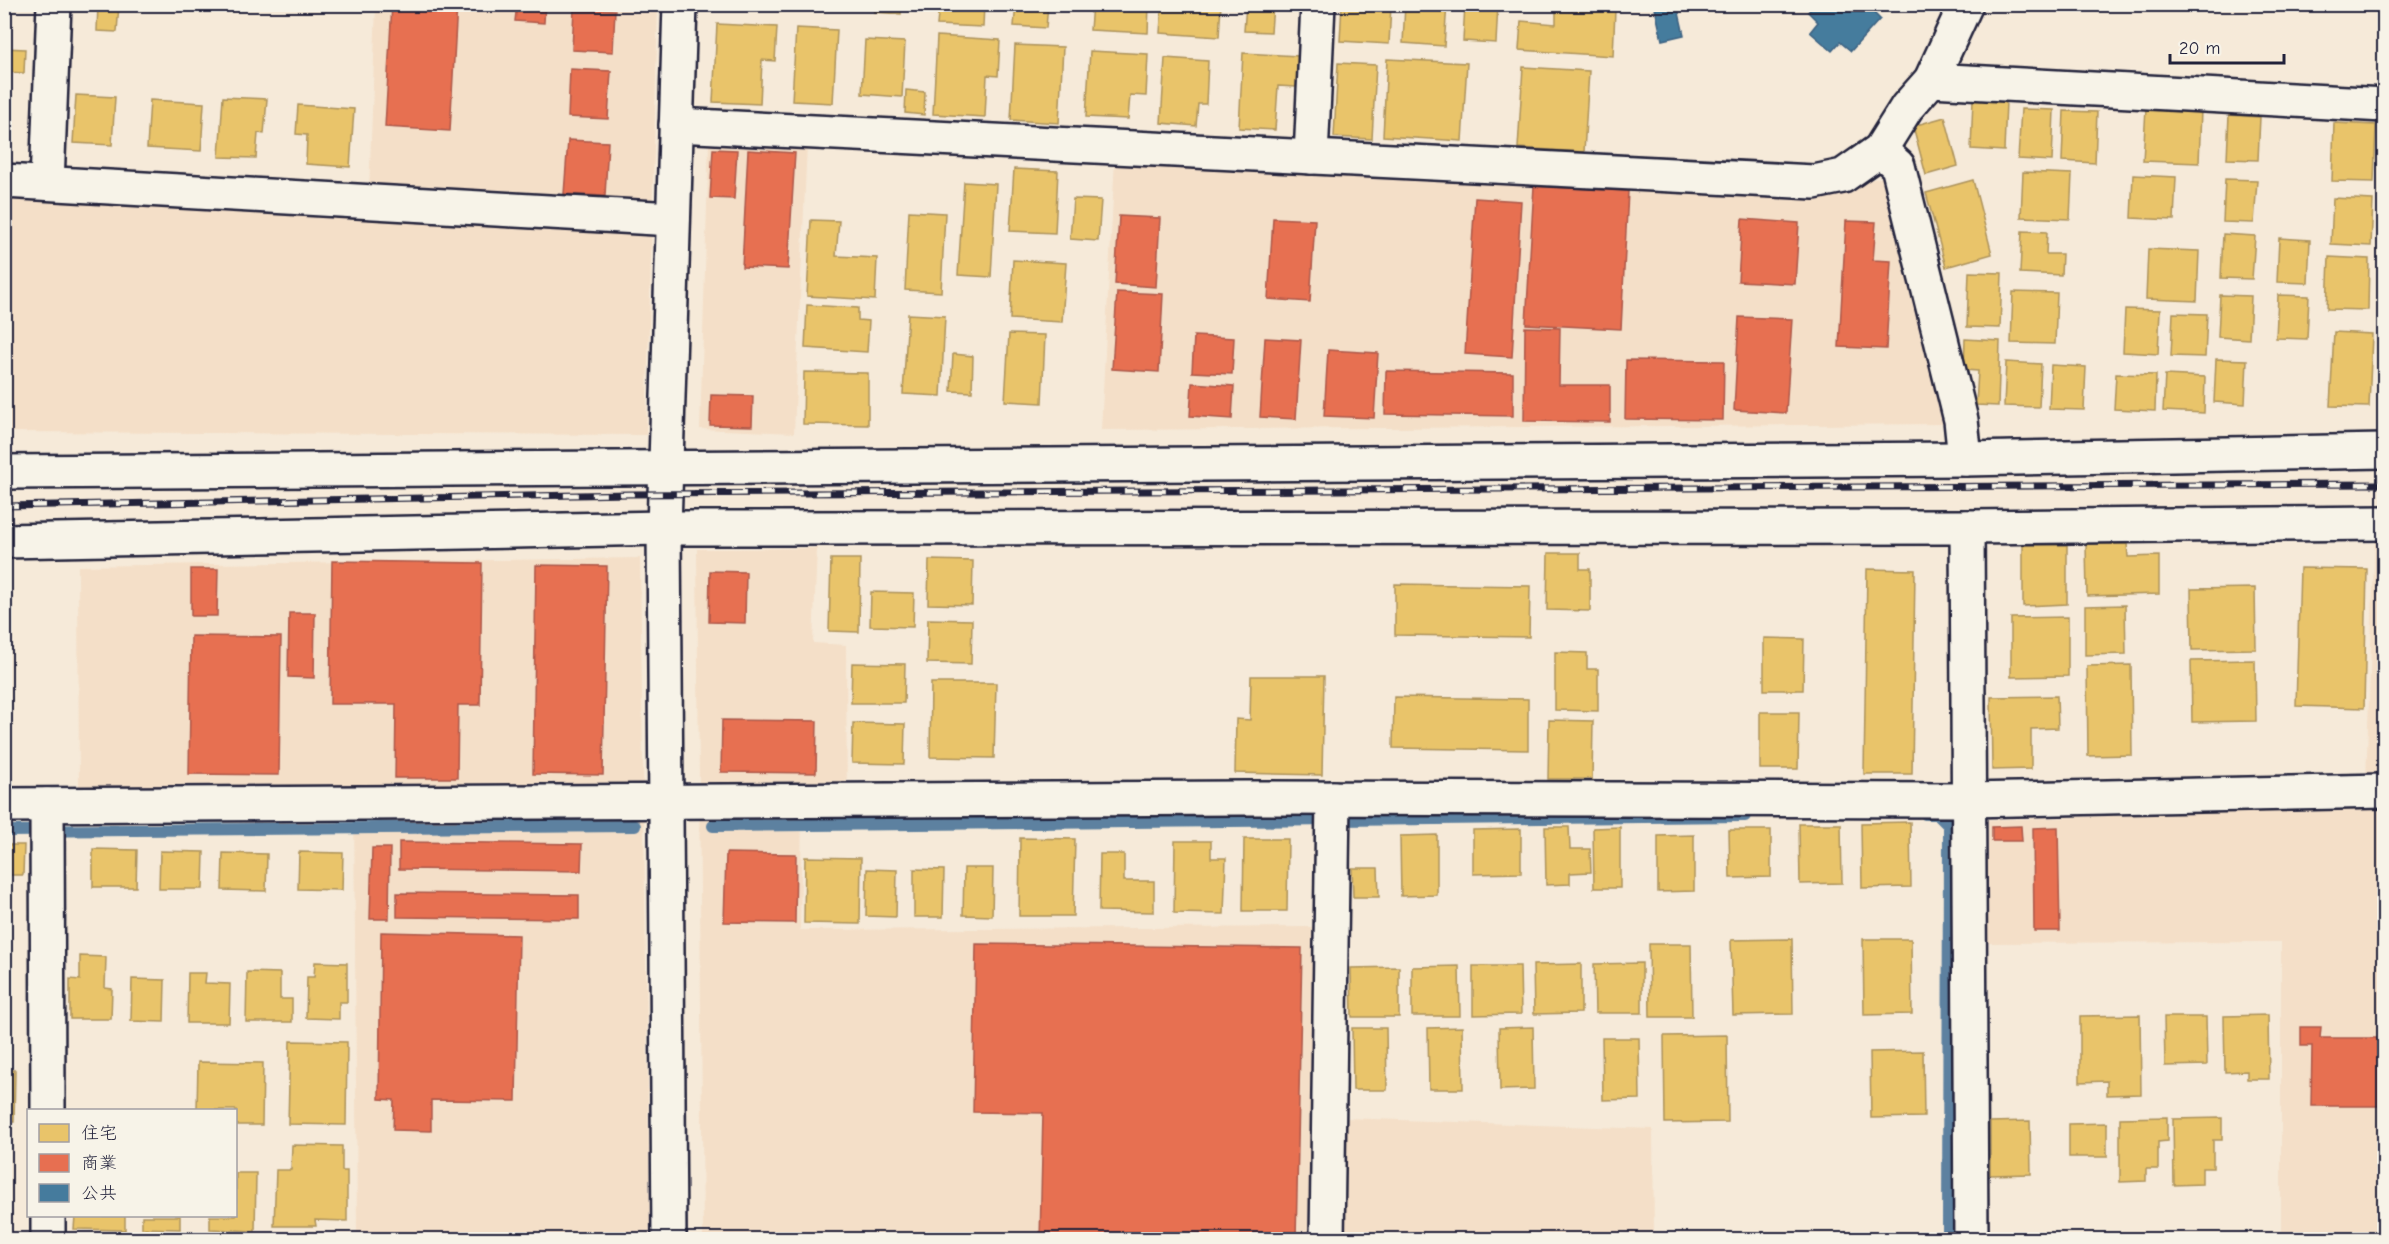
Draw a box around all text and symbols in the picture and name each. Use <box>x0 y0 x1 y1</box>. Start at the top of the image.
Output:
scale bar <box>2170 27 2284 65</box>
text: 20 m <box>2179 38 2220 59</box>
legend <box>27 1109 237 1217</box>
text: 住宅 <box>81 1123 117 1144</box>
text: 商業 <box>81 1153 117 1174</box>
text: 公共 <box>81 1183 117 1204</box>

